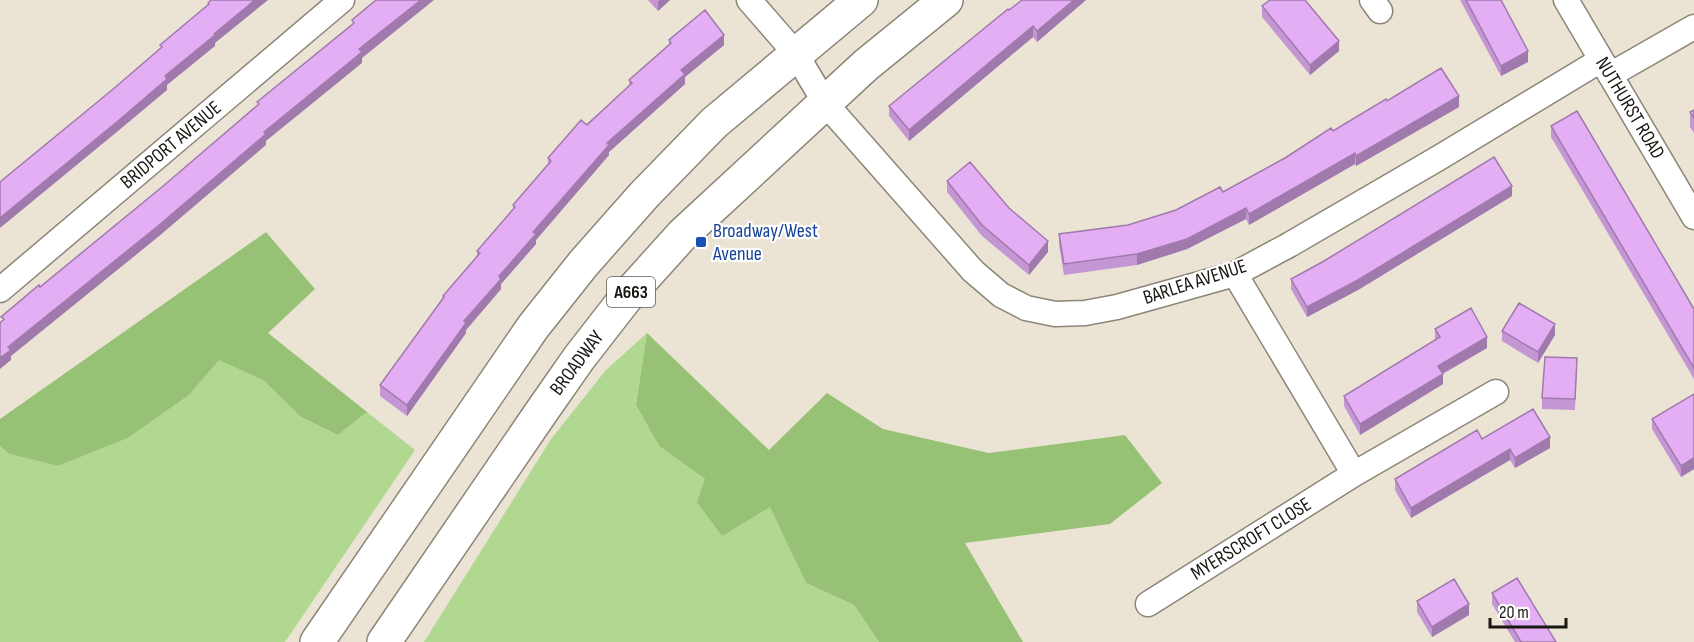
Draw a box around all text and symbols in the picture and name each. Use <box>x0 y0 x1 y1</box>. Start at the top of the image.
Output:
street label: NUTHURST ROAD <box>1590 53 1670 163</box>
street label: BRIDPORT AVENUE <box>116 96 226 194</box>
place label: Broadway/West Avenue <box>712 219 818 266</box>
marker: Broadway/West Avenue <box>694 235 708 249</box>
street label: BARLEA AVENUE <box>1140 254 1250 310</box>
road number: A663 <box>607 277 655 307</box>
street label: BROADWAY <box>545 325 609 400</box>
street label: MYERSCROFT CLOSE <box>1186 492 1316 586</box>
scale bar <box>1490 591 1566 629</box>
text: 20 m <box>1499 602 1529 623</box>

